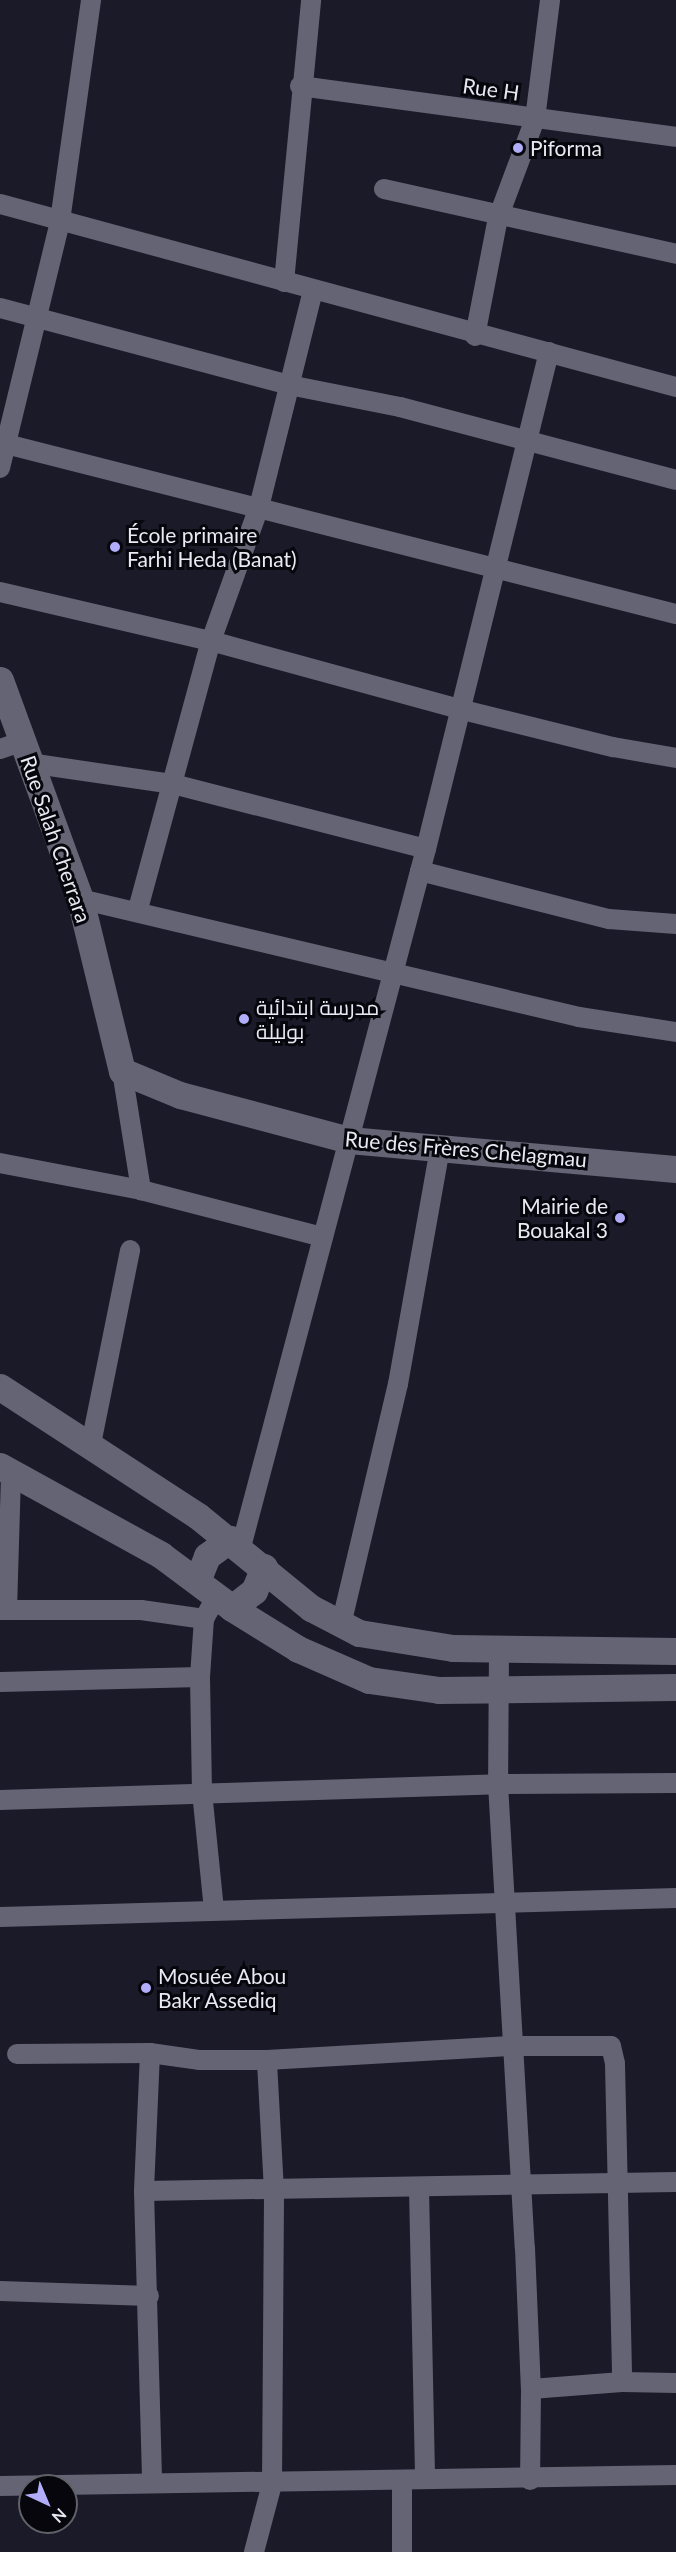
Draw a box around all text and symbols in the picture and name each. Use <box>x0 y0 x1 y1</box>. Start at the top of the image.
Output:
street label: Rue H <box>461 73 521 105</box>
place label: Piforma <box>530 135 602 161</box>
marker: Piforma <box>511 141 525 155</box>
place label: École primaire Farhi Heda (Banat) <box>127 522 297 572</box>
marker: École primaire Farhi Heda (Banat) <box>108 540 122 554</box>
street label: Rue Salah Cherrara <box>16 752 96 926</box>
place label: مدرسة ابتدائية بوليلة <box>256 994 379 1044</box>
marker: مدرسة ابتدائية بوليلة <box>237 1012 251 1026</box>
street label: Rue des Frères Chelagmau <box>344 1126 588 1172</box>
place label: Mairie de Bouakal 3 <box>517 1193 608 1243</box>
marker: Mairie de Bouakal 3 <box>613 1211 627 1225</box>
place label: Mosuée Abou Bakr Assediq <box>158 1963 287 2013</box>
marker: Mosuée Abou Bakr Assediq <box>139 1981 153 1995</box>
north arrow <box>18 2474 78 2534</box>
text: N <box>48 2505 71 2527</box>

